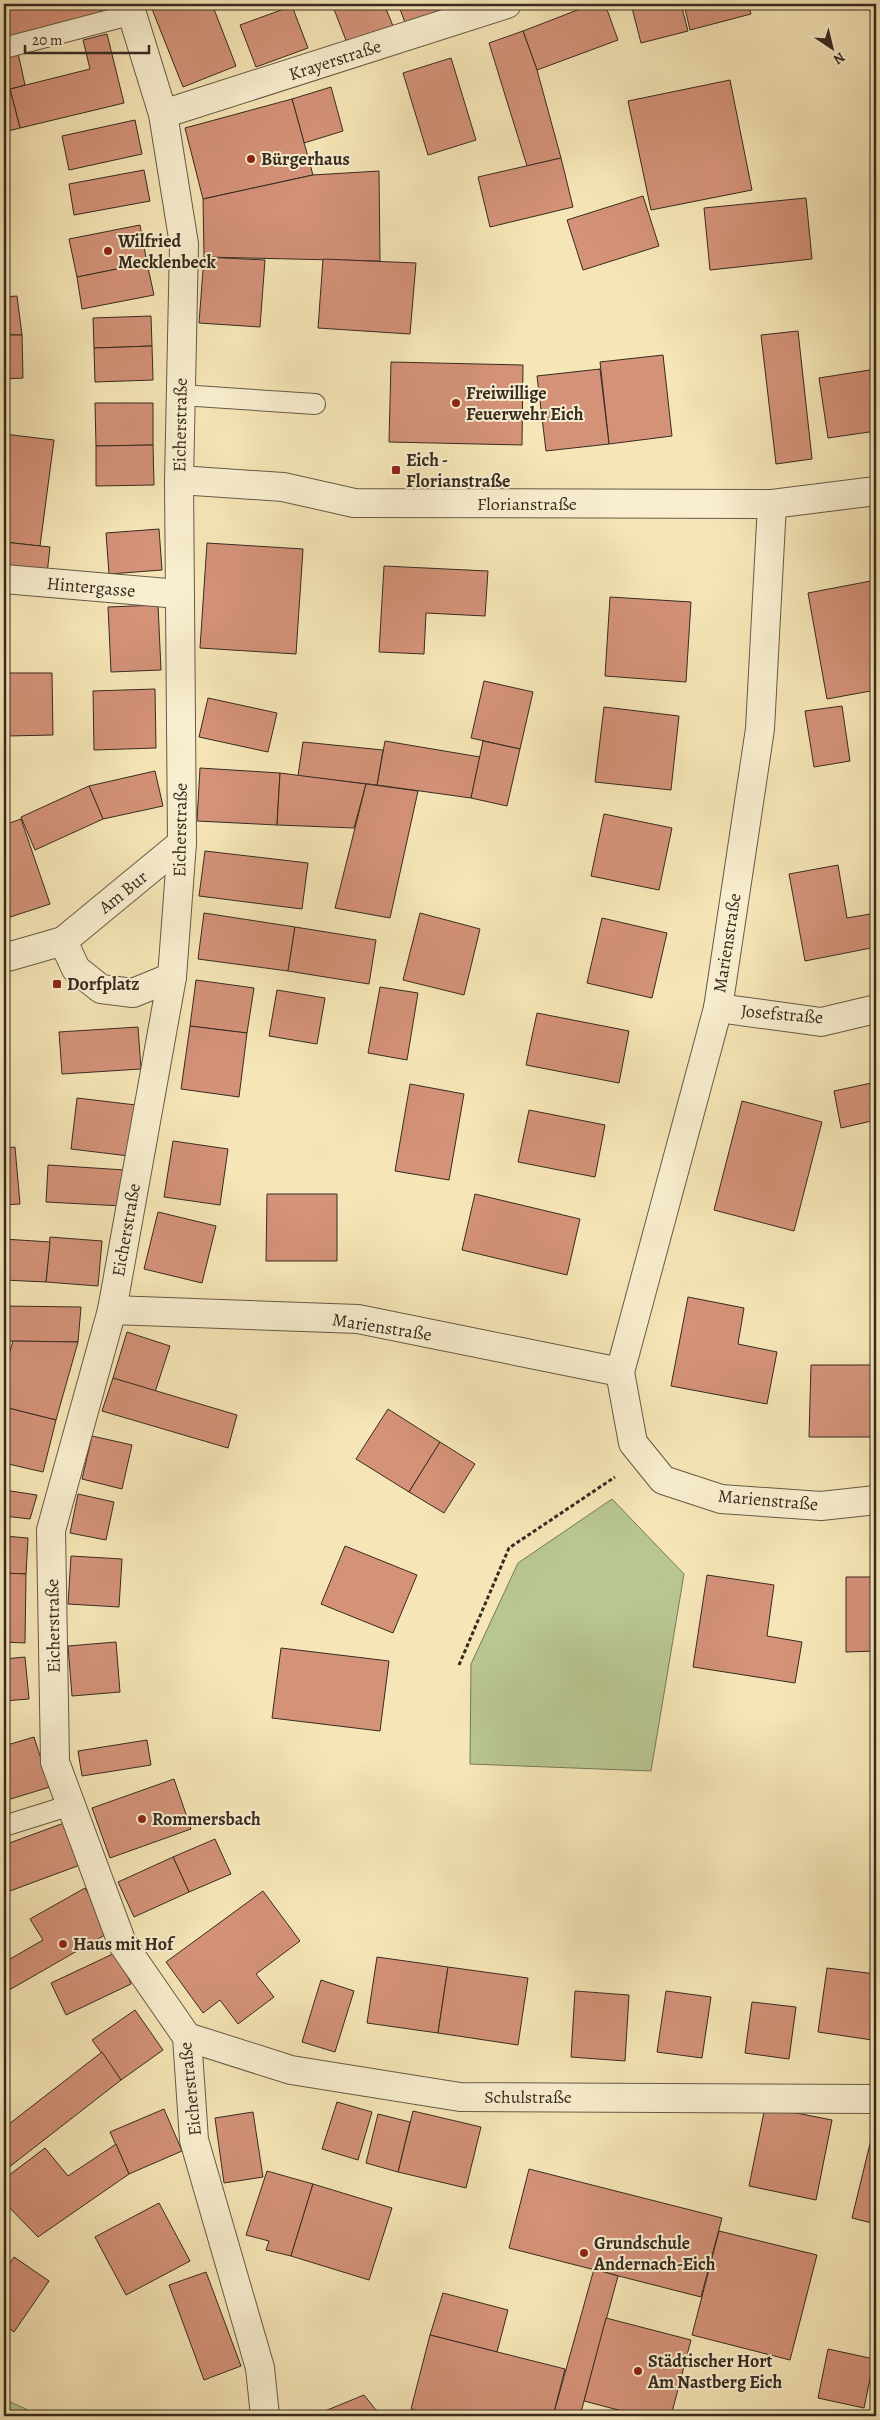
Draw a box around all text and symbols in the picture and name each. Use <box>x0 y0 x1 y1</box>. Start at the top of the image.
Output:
scale bar <box>25 22 149 54</box>
north arrow <box>808 22 858 72</box>
text: 20 m <box>32 30 63 50</box>
street label: Krayerstraße <box>286 34 384 86</box>
text: N <box>830 48 849 69</box>
place label: Bürgerhaus <box>261 147 350 171</box>
marker: Bürgerhaus <box>245 153 257 165</box>
place label: Wilfried Mecklenbeck <box>117 229 217 274</box>
marker: Wilfried Mecklenbeck <box>102 245 114 257</box>
street label: Eicherstraße <box>167 378 193 472</box>
place label: Freiwillige Feuerwehr Eich <box>466 381 584 426</box>
marker: Freiwillige Feuerwehr Eich <box>450 397 462 409</box>
place label: Eich - Florianstraße <box>406 448 510 493</box>
marker: Eich - Florianstraße <box>390 464 402 476</box>
street label: Florianstraße <box>477 492 577 516</box>
street label: Hintergasse <box>46 571 136 603</box>
street label: Eicherstraße <box>167 783 193 877</box>
street label: Am Bur <box>93 865 152 920</box>
street label: Marienstraße <box>707 892 747 994</box>
place label: Dorfplatz <box>67 972 140 996</box>
marker: Dorfplatz <box>51 978 63 990</box>
street label: Josefstraße <box>740 998 824 1030</box>
street label: Eicherstraße <box>106 1181 146 1279</box>
street label: Marienstraße <box>331 1307 433 1347</box>
street label: Marienstraße <box>717 1484 819 1516</box>
street label: Eicherstraße <box>40 1579 66 1673</box>
place label: Rommersbach <box>152 1807 261 1831</box>
marker: Rommersbach <box>136 1813 148 1825</box>
place label: Haus mit Hof <box>73 1932 176 1956</box>
marker: Haus mit Hof <box>57 1938 69 1950</box>
street label: Eicherstraße <box>173 2041 207 2137</box>
street label: Schulstraße <box>484 2085 572 2109</box>
place label: Grundschule Andernach-Eich <box>593 2231 716 2276</box>
marker: Grundschule Andernach-Eich <box>578 2247 590 2259</box>
place label: Städtischer Hort Am Nastberg Eich <box>647 2349 782 2394</box>
marker: Städtischer Hort Am Nastberg Eich <box>632 2365 644 2377</box>

